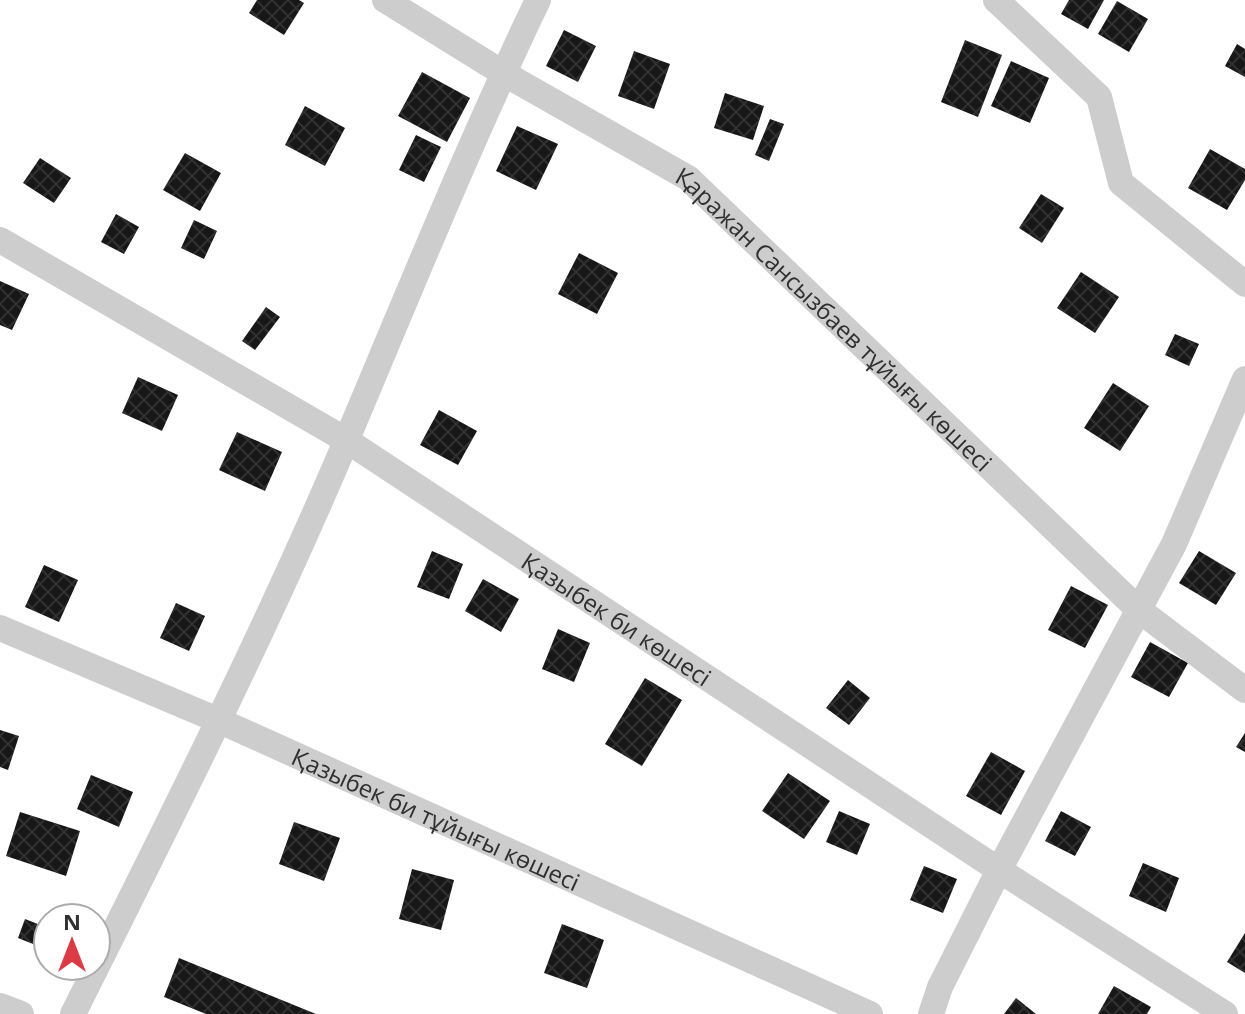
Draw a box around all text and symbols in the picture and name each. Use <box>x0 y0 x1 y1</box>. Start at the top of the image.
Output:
street label: Қаражан Сансызбаев тұйығы көшесі <box>670 158 1000 478</box>
street label: Қазыбек би көшесі <box>516 544 718 693</box>
street label: Қазыбек би тұйығы көшесі <box>287 739 586 898</box>
north arrow <box>32 902 112 982</box>
text: N <box>63 906 81 936</box>

